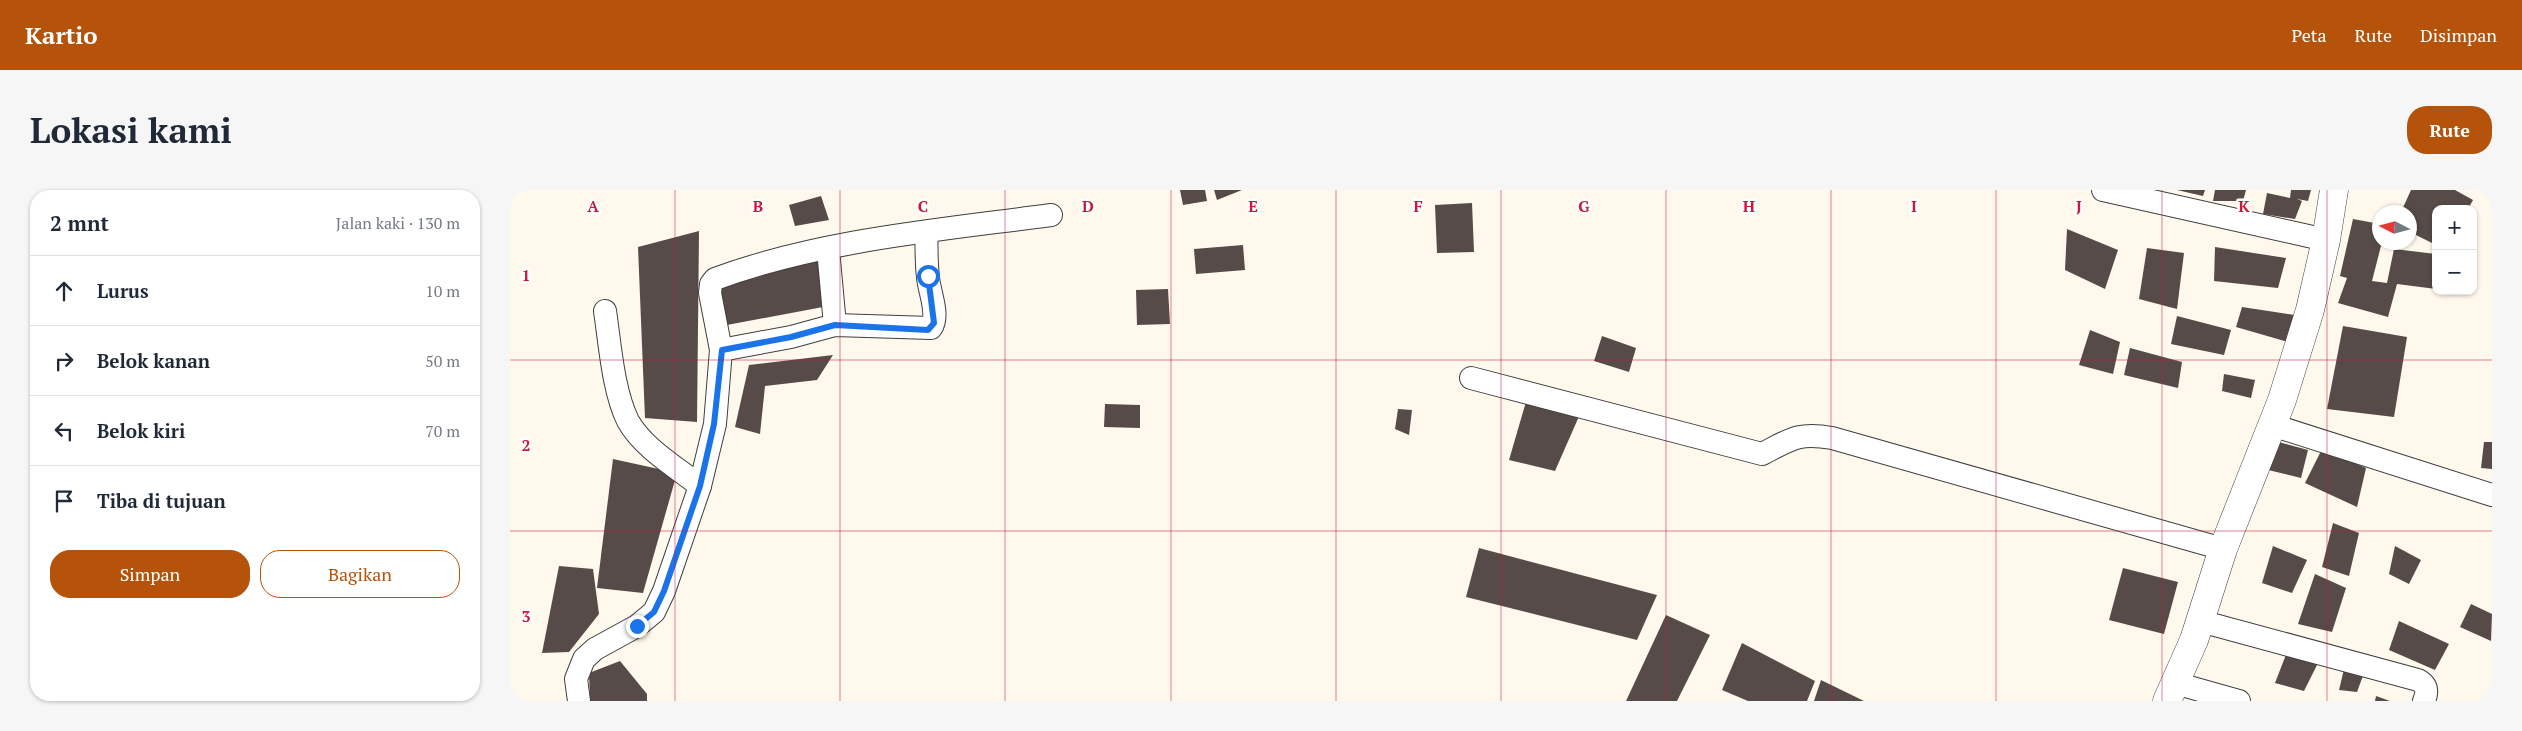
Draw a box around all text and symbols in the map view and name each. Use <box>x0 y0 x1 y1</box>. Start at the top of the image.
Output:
text: Kartio <box>25 19 98 51</box>
text: Peta <box>2292 23 2327 47</box>
text: Rute <box>2355 23 2392 47</box>
text: Disimpan <box>2420 23 2497 47</box>
button: Rute <box>2407 106 2492 154</box>
text: Lokasi kami <box>30 107 232 153</box>
text: A <box>587 195 599 217</box>
text: B <box>753 195 763 217</box>
text: C <box>918 195 928 217</box>
text: D <box>1082 195 1094 217</box>
text: E <box>1248 195 1258 217</box>
text: F <box>1413 195 1423 217</box>
text: G <box>1578 195 1590 217</box>
text: H <box>1743 195 1755 217</box>
text: I <box>1911 195 1917 217</box>
text: J <box>2076 195 2082 217</box>
text: K <box>2238 195 2250 217</box>
north arrow <box>2372 205 2417 250</box>
map controls <box>2432 205 2477 295</box>
button: + <box>2432 205 2477 250</box>
text: 2 mnt <box>50 209 109 237</box>
text: Jalan kaki · 130 m <box>336 212 460 234</box>
button: − <box>2432 250 2477 295</box>
text: 1 <box>521 264 531 286</box>
route start <box>917 265 940 288</box>
icon: ahead <box>50 277 78 305</box>
text: Lurus <box>97 278 149 303</box>
text: 10 m <box>425 280 460 302</box>
icon: right <box>50 347 78 375</box>
text: Belok kanan <box>97 348 210 373</box>
text: 50 m <box>425 350 460 372</box>
icon: left <box>50 417 78 445</box>
text: Belok kiri <box>97 418 185 443</box>
text: 70 m <box>425 420 460 442</box>
text: 2 <box>521 434 531 456</box>
icon: arrive <box>50 487 78 515</box>
text: Tiba di tujuan <box>97 488 226 513</box>
button: Simpan <box>50 550 250 598</box>
button: Bagikan <box>260 550 460 598</box>
text: 3 <box>521 605 531 627</box>
route end <box>626 615 649 638</box>

